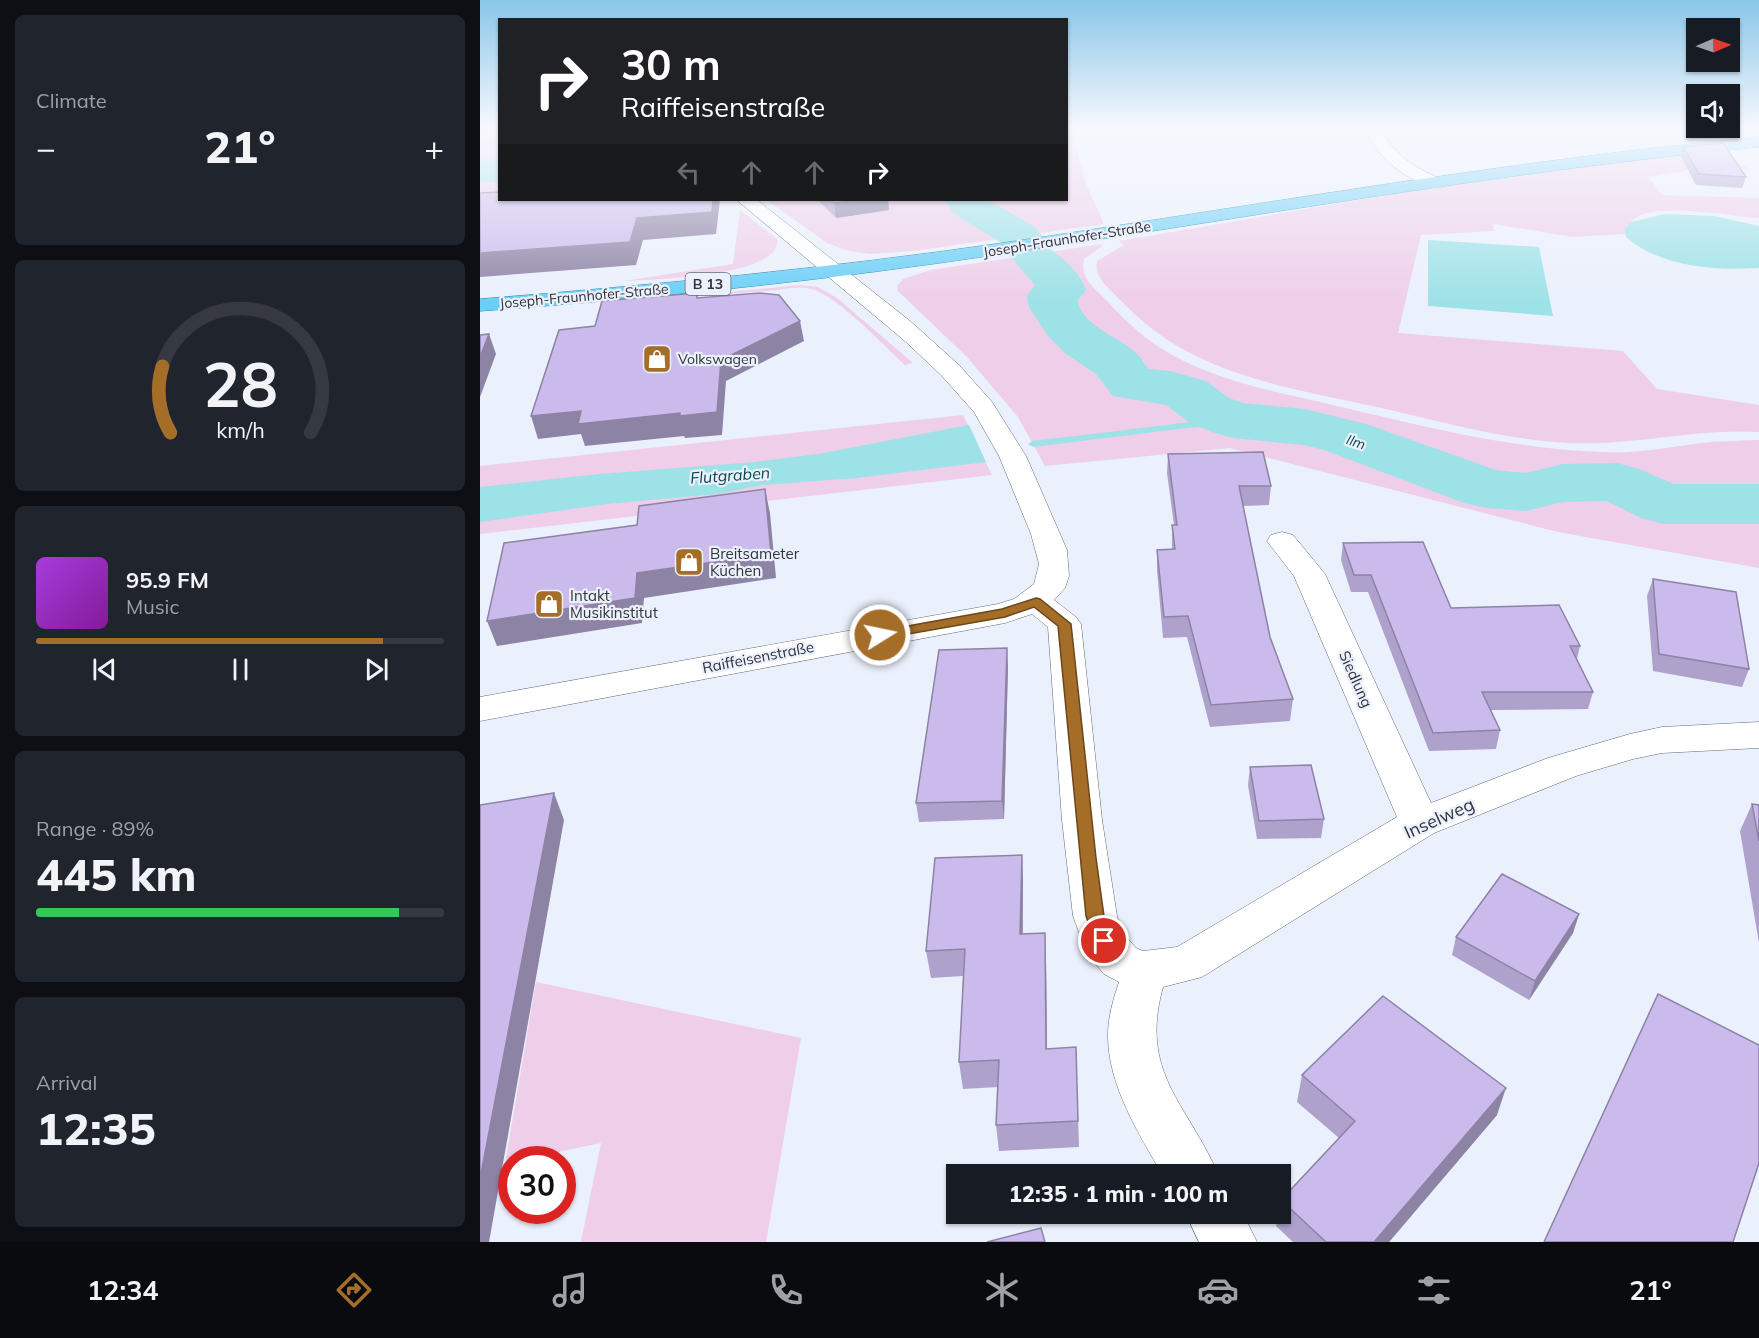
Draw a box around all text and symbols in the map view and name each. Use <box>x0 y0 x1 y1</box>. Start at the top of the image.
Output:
north arrow <box>1686 18 1740 72</box>
map controls <box>1686 18 1740 138</box>
text: 30 m <box>621 38 721 91</box>
icon: right <box>522 42 600 120</box>
button: sound <box>1686 84 1740 138</box>
text: Climate <box>36 88 107 113</box>
text: Raiffeisenstraße <box>621 90 825 124</box>
text: 21° <box>204 118 276 174</box>
text: − <box>36 127 56 168</box>
text: + <box>424 127 444 168</box>
icon: left <box>672 156 705 189</box>
icon: ahead <box>735 156 768 189</box>
icon: ahead <box>798 156 831 189</box>
icon: right <box>861 156 894 189</box>
street label: Joseph-Fraunhofer-Straße <box>982 217 1152 261</box>
road number: B 13 <box>686 273 730 295</box>
street label: Joseph-Fraunhofer-Straße <box>499 280 669 312</box>
shop icon: Volkswagen <box>641 343 673 375</box>
text: 28 <box>203 344 277 423</box>
place label: Volkswagen <box>678 350 757 368</box>
text: km/h <box>216 416 264 443</box>
water label: Ilm <box>1344 430 1368 454</box>
water label: Flutgraben <box>689 462 771 488</box>
place label: Breitsameter Küchen <box>710 544 800 580</box>
shop icon: Breitsameter Küchen <box>673 546 705 578</box>
text: 95.9 FM <box>126 566 209 594</box>
place label: Intakt Musikinstitut <box>570 586 658 622</box>
shop icon: Intakt Musikinstitut <box>533 588 565 620</box>
text: Music <box>126 594 179 619</box>
position arrow <box>848 603 912 667</box>
street label: Raiffeisenstraße <box>701 637 815 677</box>
street label: Siedlung <box>1335 648 1377 710</box>
icon: previous <box>88 653 121 686</box>
icon: pause <box>224 653 257 686</box>
icon: next <box>360 653 393 686</box>
street label: Inselweg <box>1400 792 1478 844</box>
text: Range · 89% <box>36 816 154 841</box>
text: 445 km <box>36 846 197 902</box>
pin <box>1078 915 1129 966</box>
icon: arrive <box>1087 924 1120 957</box>
text: Arrival <box>36 1070 97 1095</box>
text: 12:35 <box>36 1100 156 1156</box>
speed limit sign: 30 <box>498 1146 576 1224</box>
text: 12:35 · 1 min · 100 m <box>1009 1180 1228 1208</box>
icon: directions <box>333 1269 375 1311</box>
icon: music <box>549 1269 591 1311</box>
icon: phone <box>765 1269 807 1311</box>
icon: climate <box>981 1269 1023 1311</box>
icon: car <box>1197 1269 1239 1311</box>
icon: filters <box>1413 1269 1455 1311</box>
text: 12:34 <box>87 1273 159 1307</box>
text: 21° <box>1629 1273 1672 1307</box>

